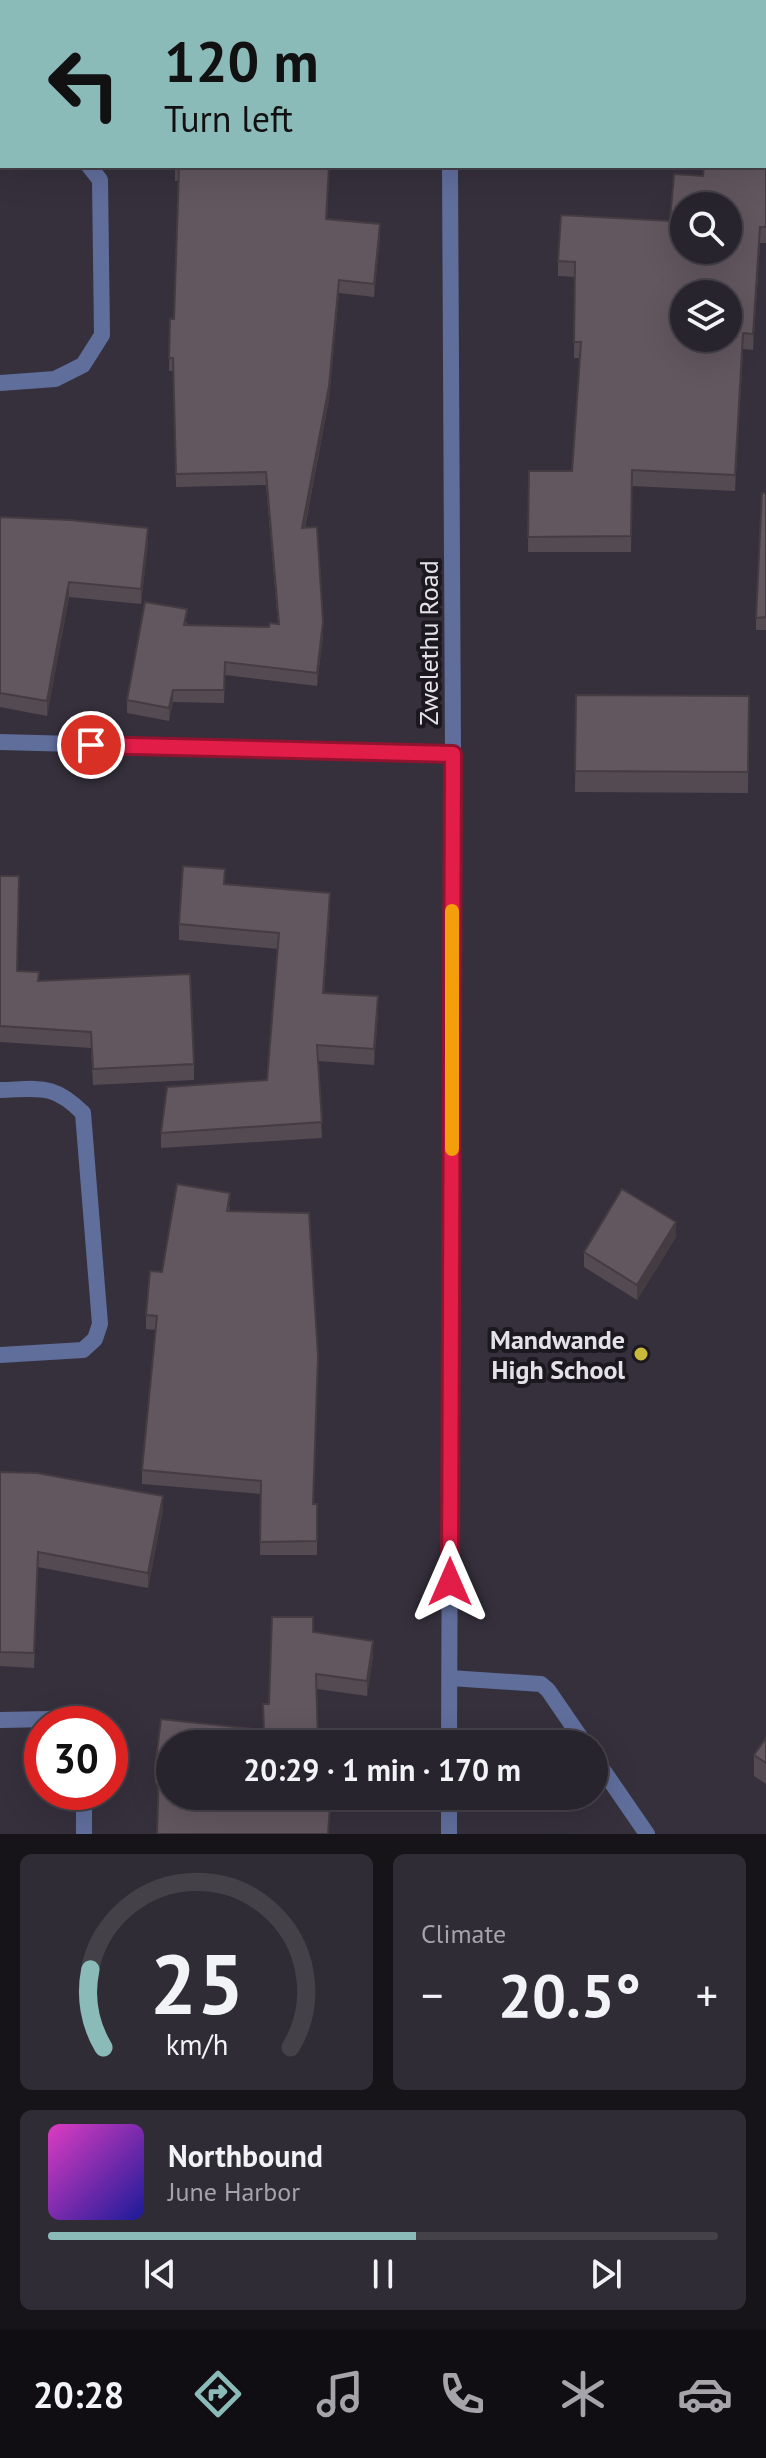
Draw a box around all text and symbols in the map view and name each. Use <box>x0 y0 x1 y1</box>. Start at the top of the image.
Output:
text: 120 m <box>164 25 319 97</box>
icon: left <box>32 32 136 136</box>
text: Turn left <box>164 95 293 142</box>
map controls <box>670 192 742 352</box>
button: search <box>670 192 742 264</box>
button: layers <box>670 280 742 352</box>
street label: Zwelethu Road <box>412 560 445 726</box>
pin <box>57 711 125 779</box>
icon: arrive <box>69 723 113 767</box>
place label: Mandwande High School <box>490 1323 625 1386</box>
marker: Mandwande High School <box>632 1345 650 1363</box>
position arrow <box>408 1540 492 1624</box>
speed limit sign: 30 <box>24 1706 128 1810</box>
text: 20:29 · 1 min · 170 m <box>243 1750 521 1789</box>
text: Climate <box>421 1917 506 1950</box>
text: 25 <box>149 1929 244 2037</box>
text: 20.5° <box>498 1956 641 2034</box>
text: − <box>421 1966 443 2023</box>
text: + <box>696 1966 718 2023</box>
text: km/h <box>165 2026 228 2063</box>
text: Northbound <box>168 2136 323 2175</box>
text: June Harbor <box>168 2175 300 2208</box>
icon: previous <box>138 2252 182 2296</box>
icon: pause <box>361 2252 405 2296</box>
icon: next <box>584 2252 628 2296</box>
icon: directions <box>190 2366 246 2422</box>
icon: music <box>312 2366 368 2422</box>
icon: phone <box>434 2366 490 2422</box>
icon: climate <box>555 2366 611 2422</box>
icon: car <box>677 2366 733 2422</box>
text: 20:28 <box>33 2371 124 2418</box>

